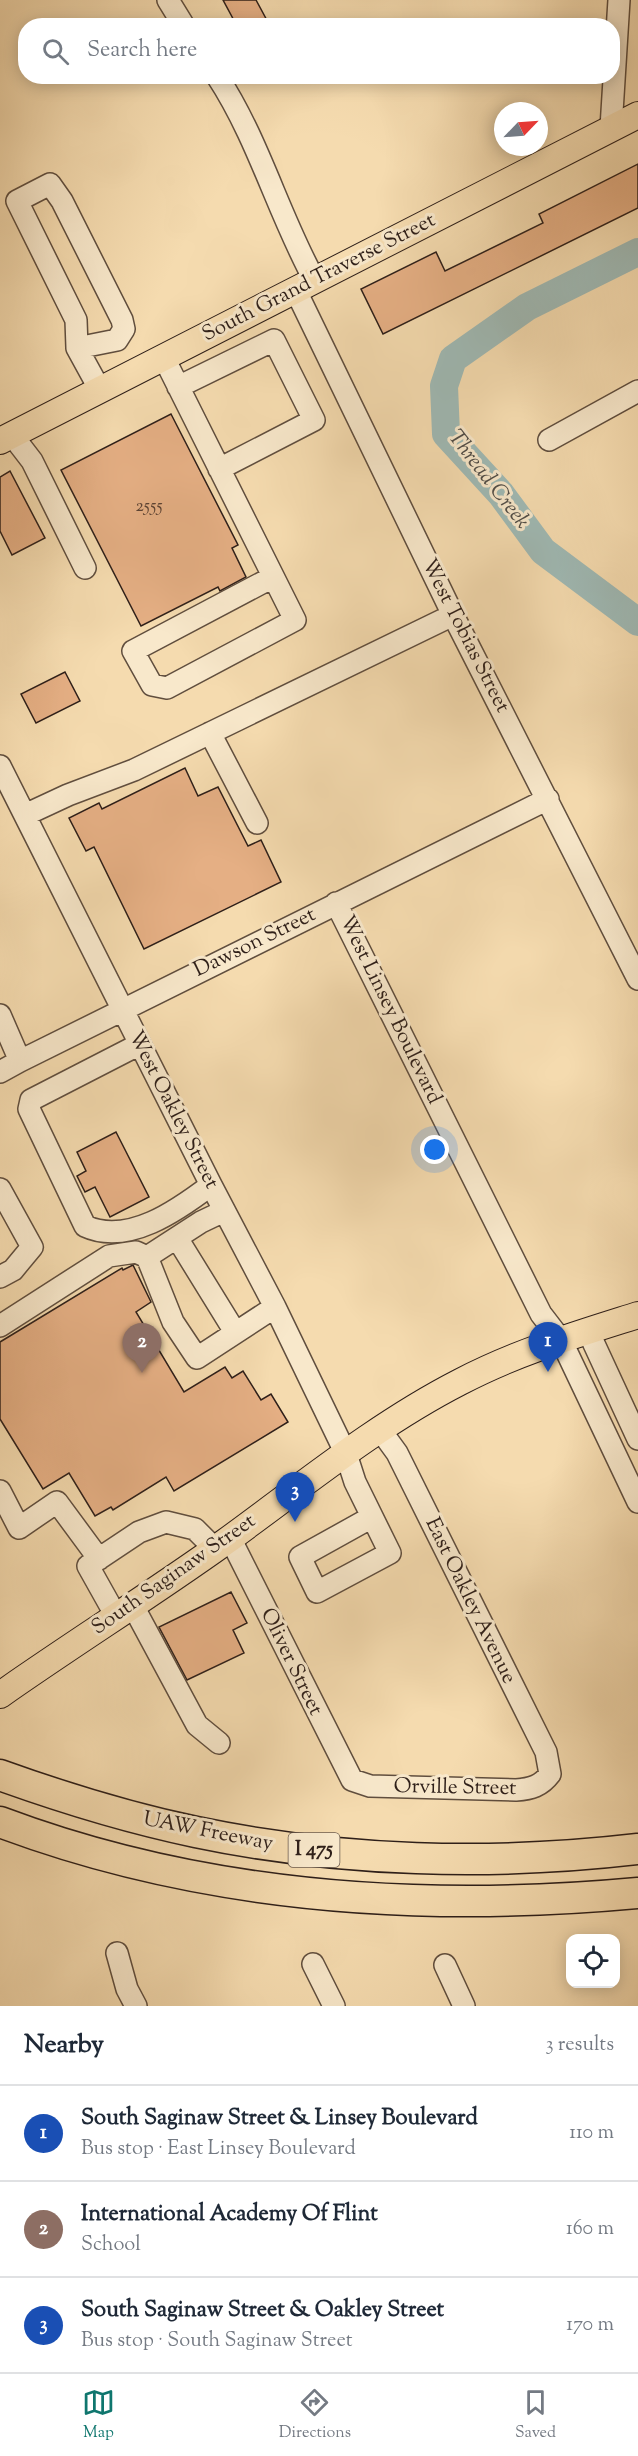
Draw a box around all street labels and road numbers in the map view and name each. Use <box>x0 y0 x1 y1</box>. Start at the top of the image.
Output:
street label: South Grand Traverse Street <box>197 206 441 350</box>
street label: West Tobias Street <box>413 554 517 718</box>
street label: Dawson Street <box>189 900 321 986</box>
street label: West Linsey Boulevard <box>331 911 449 1110</box>
street label: West Oakley Street <box>120 1026 226 1194</box>
street label: South Saginaw Street <box>86 1507 262 1643</box>
street label: East Oakley Avenue <box>417 1513 523 1689</box>
street label: Oliver Street <box>252 1603 330 1721</box>
street label: Orville Street <box>393 1772 517 1804</box>
street label: UAW Freeway <box>140 1805 276 1859</box>
road number: I 475 <box>288 1833 340 1867</box>

